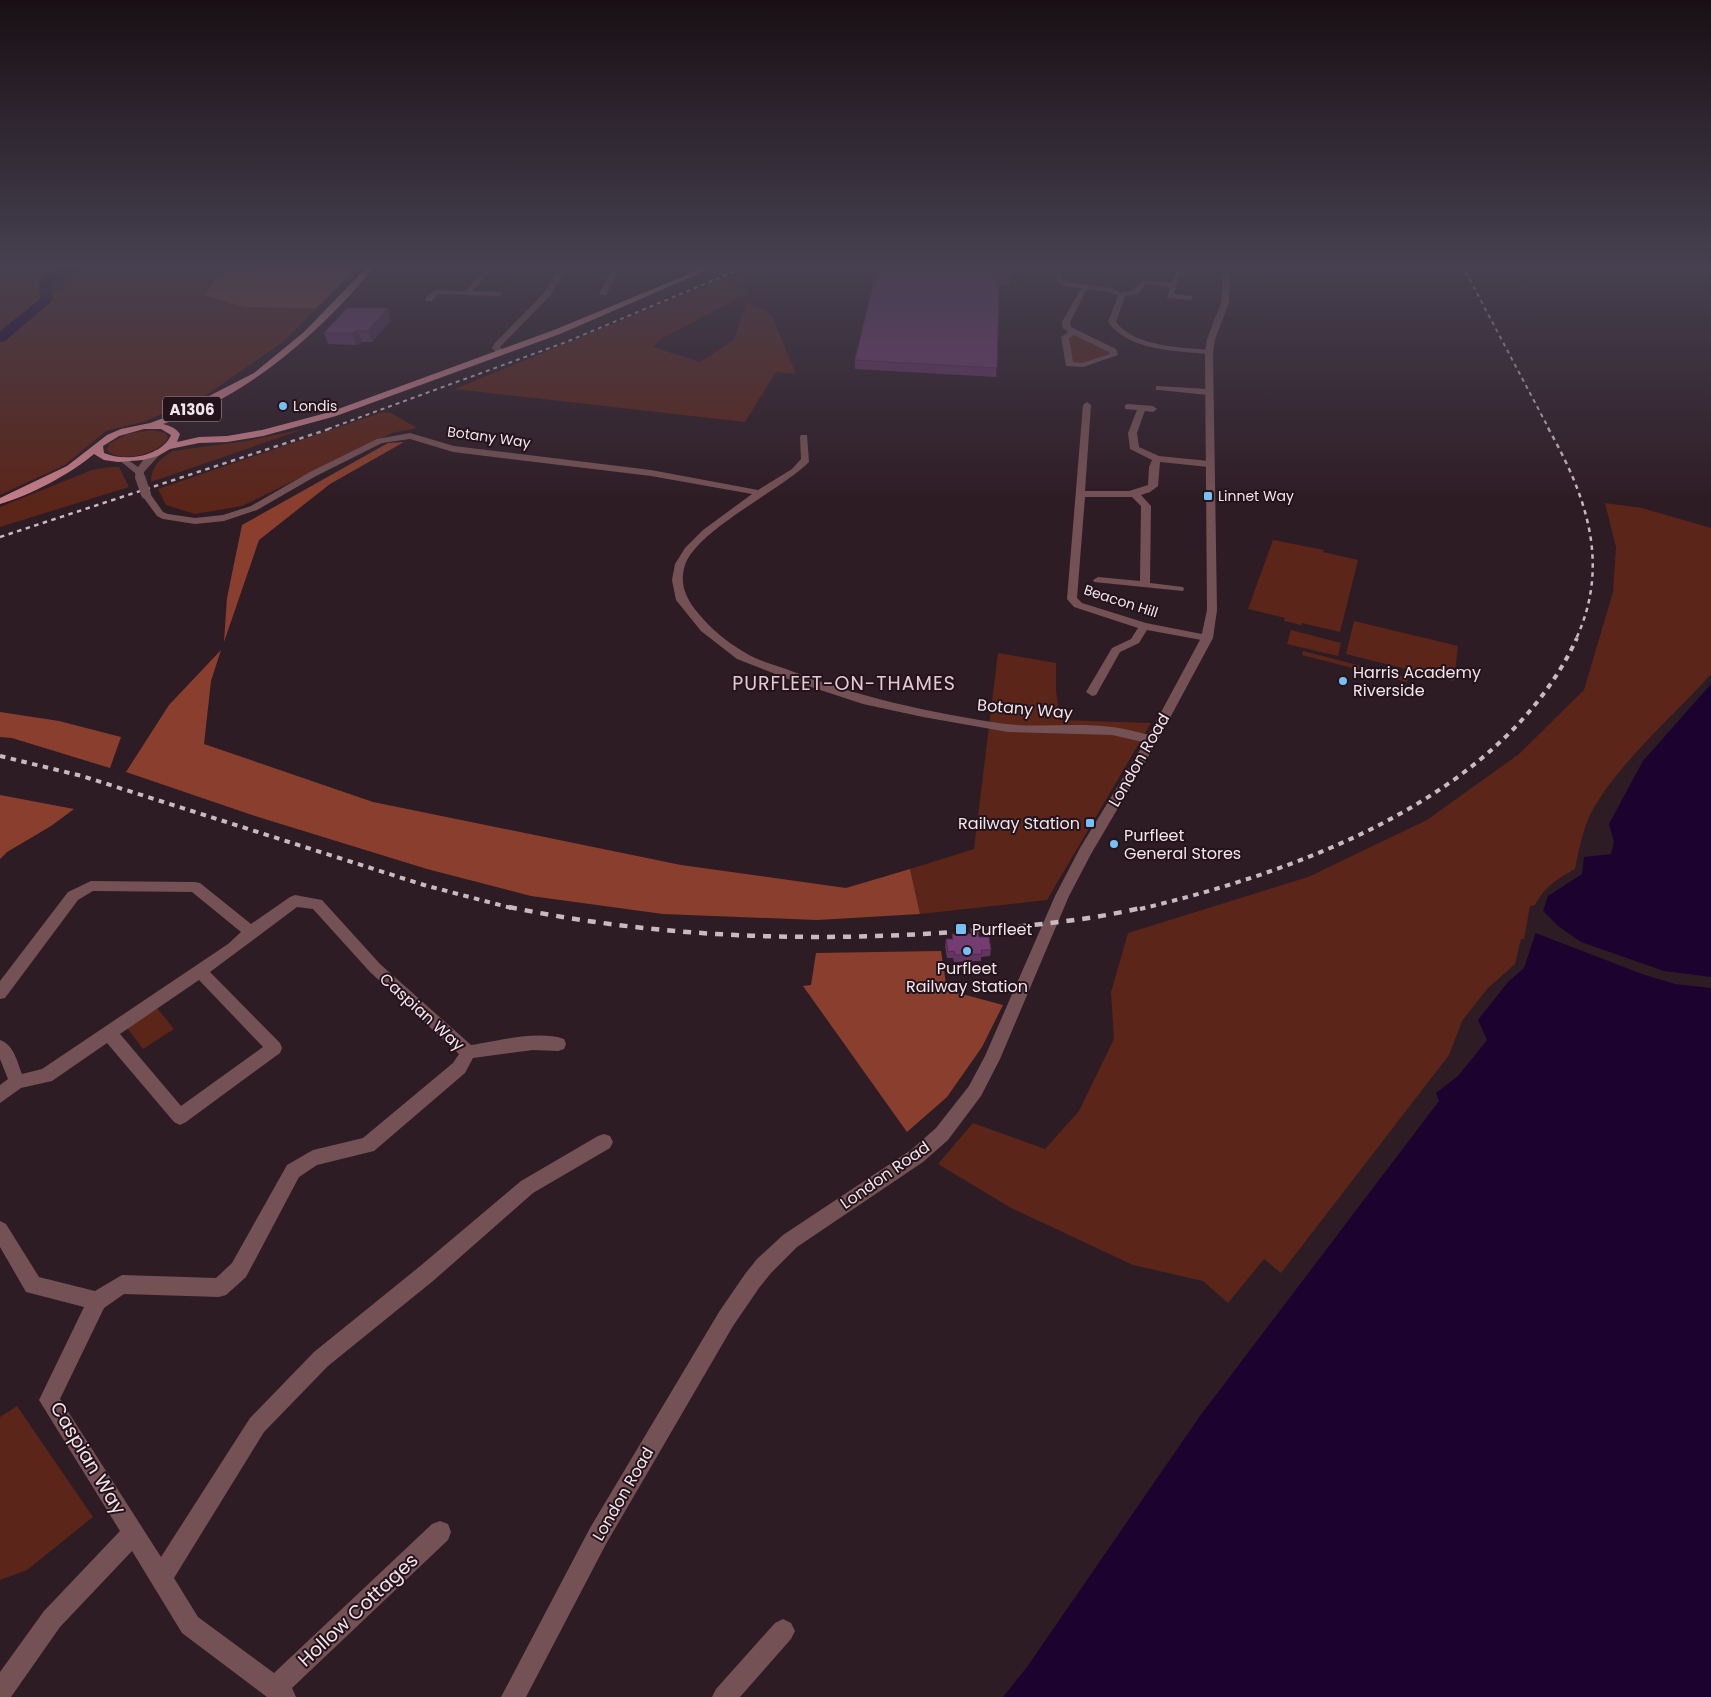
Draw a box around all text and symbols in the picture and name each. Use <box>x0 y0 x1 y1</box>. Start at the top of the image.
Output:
road number: A1306 <box>163 396 221 422</box>
place label: Londis <box>293 396 337 416</box>
marker: Londis <box>277 400 289 412</box>
street label: Botany Way <box>446 421 532 453</box>
place label: Linnet Way <box>1218 486 1294 506</box>
marker: Linnet Way <box>1202 490 1214 502</box>
street label: Beacon Hill <box>1081 580 1161 622</box>
place label: Harris Academy Riverside <box>1353 661 1481 702</box>
district label: PURFLEET-ON-THAMES <box>732 670 956 697</box>
marker: Harris Academy Riverside <box>1337 675 1349 687</box>
street label: Botany Way <box>976 693 1074 725</box>
street label: London Road <box>1103 709 1175 811</box>
place label: Railway Station <box>958 812 1080 835</box>
marker: Railway Station <box>1084 817 1096 829</box>
place label: Purfleet General Stores <box>1124 824 1241 865</box>
marker: Purfleet General Stores <box>1108 838 1120 850</box>
place label: Purfleet <box>972 918 1033 941</box>
marker: Purfleet <box>954 922 968 936</box>
marker: Purfleet Railway Station <box>961 945 973 957</box>
place label: Purfleet Railway Station <box>906 957 1028 998</box>
street label: Caspian Way <box>375 968 469 1056</box>
street label: London Road <box>836 1136 934 1214</box>
street label: Caspian Way <box>44 1397 132 1520</box>
street label: London Road <box>587 1443 659 1545</box>
street label: Hollow Cottages <box>292 1547 424 1673</box>

